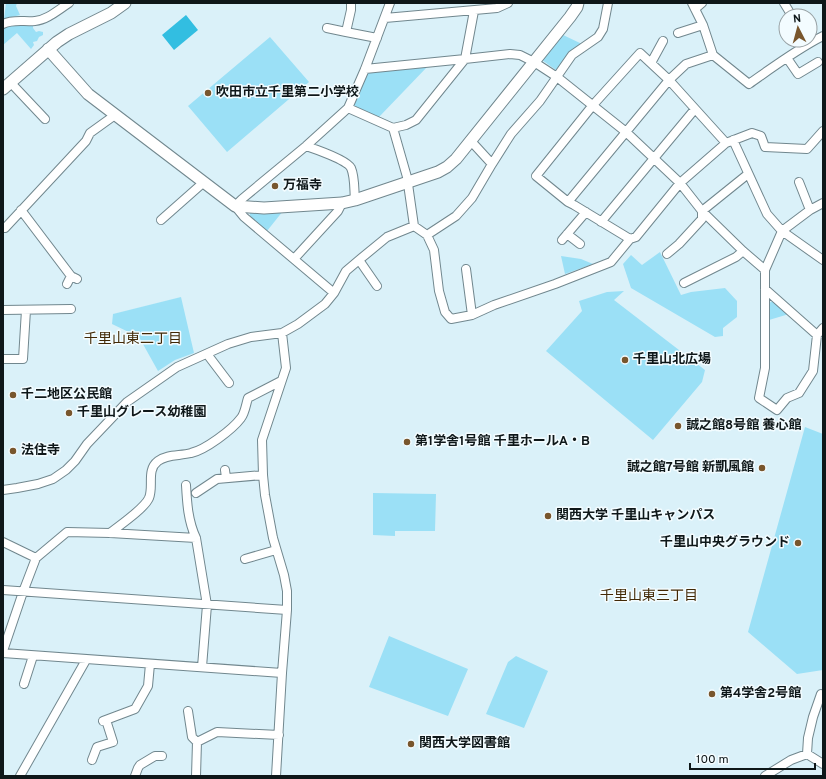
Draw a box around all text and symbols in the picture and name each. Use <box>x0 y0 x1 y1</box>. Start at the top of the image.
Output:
north arrow <box>778 8 818 48</box>
text: N <box>792 12 802 26</box>
place label: 吹田市立千里第二小学校 <box>216 84 359 101</box>
marker: 吹田市立千里第二小学校 <box>203 88 213 98</box>
place label: 万福寺 <box>283 178 322 194</box>
marker: 万福寺 <box>270 181 280 191</box>
district label: 千里山東二丁目 <box>84 331 182 348</box>
place label: 千里山北広場 <box>633 352 711 368</box>
marker: 千里山北広場 <box>620 355 630 365</box>
place label: 千二地区公民館 <box>21 387 112 403</box>
marker: 千二地区公民館 <box>8 390 18 400</box>
place label: 千里山グレース幼稚園 <box>77 404 206 421</box>
marker: 千里山グレース幼稚園 <box>64 408 74 418</box>
place label: 誠之館8号館 養心館 <box>686 417 801 434</box>
marker: 誠之館8号館 養心館 <box>673 421 683 431</box>
place label: 第1学舎1号館 千里ホールA・B <box>415 433 590 450</box>
marker: 第1学舎1号館 千里ホールA・B <box>402 437 412 447</box>
place label: 法住寺 <box>21 442 60 459</box>
marker: 法住寺 <box>8 446 18 456</box>
place label: 誠之館7号館 新凱風館 <box>627 460 754 476</box>
marker: 誠之館7号館 新凱風館 <box>757 463 767 473</box>
place label: 関西大学 千里山キャンパス <box>556 507 715 524</box>
marker: 関西大学 千里山キャンパス <box>543 511 553 521</box>
place label: 千里山中央グラウンド <box>660 534 790 551</box>
marker: 千里山中央グラウンド <box>793 538 803 548</box>
district label: 千里山東三丁目 <box>600 588 698 605</box>
place label: 第4学舎2号館 <box>720 685 801 702</box>
marker: 第4学舎2号館 <box>707 689 717 699</box>
place label: 関西大学図書館 <box>419 735 510 752</box>
marker: 関西大学図書館 <box>406 739 416 749</box>
scale bar <box>690 745 815 771</box>
text: 100 m <box>696 752 729 768</box>

